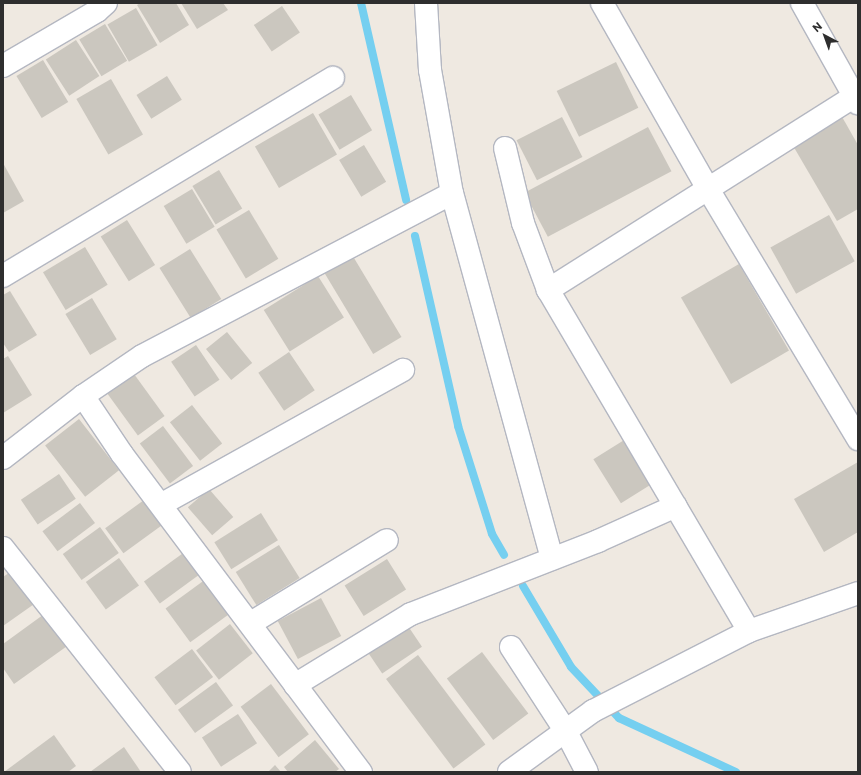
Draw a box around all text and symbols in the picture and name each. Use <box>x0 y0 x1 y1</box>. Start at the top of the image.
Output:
north arrow <box>805 16 845 56</box>
text: N <box>809 19 824 34</box>

